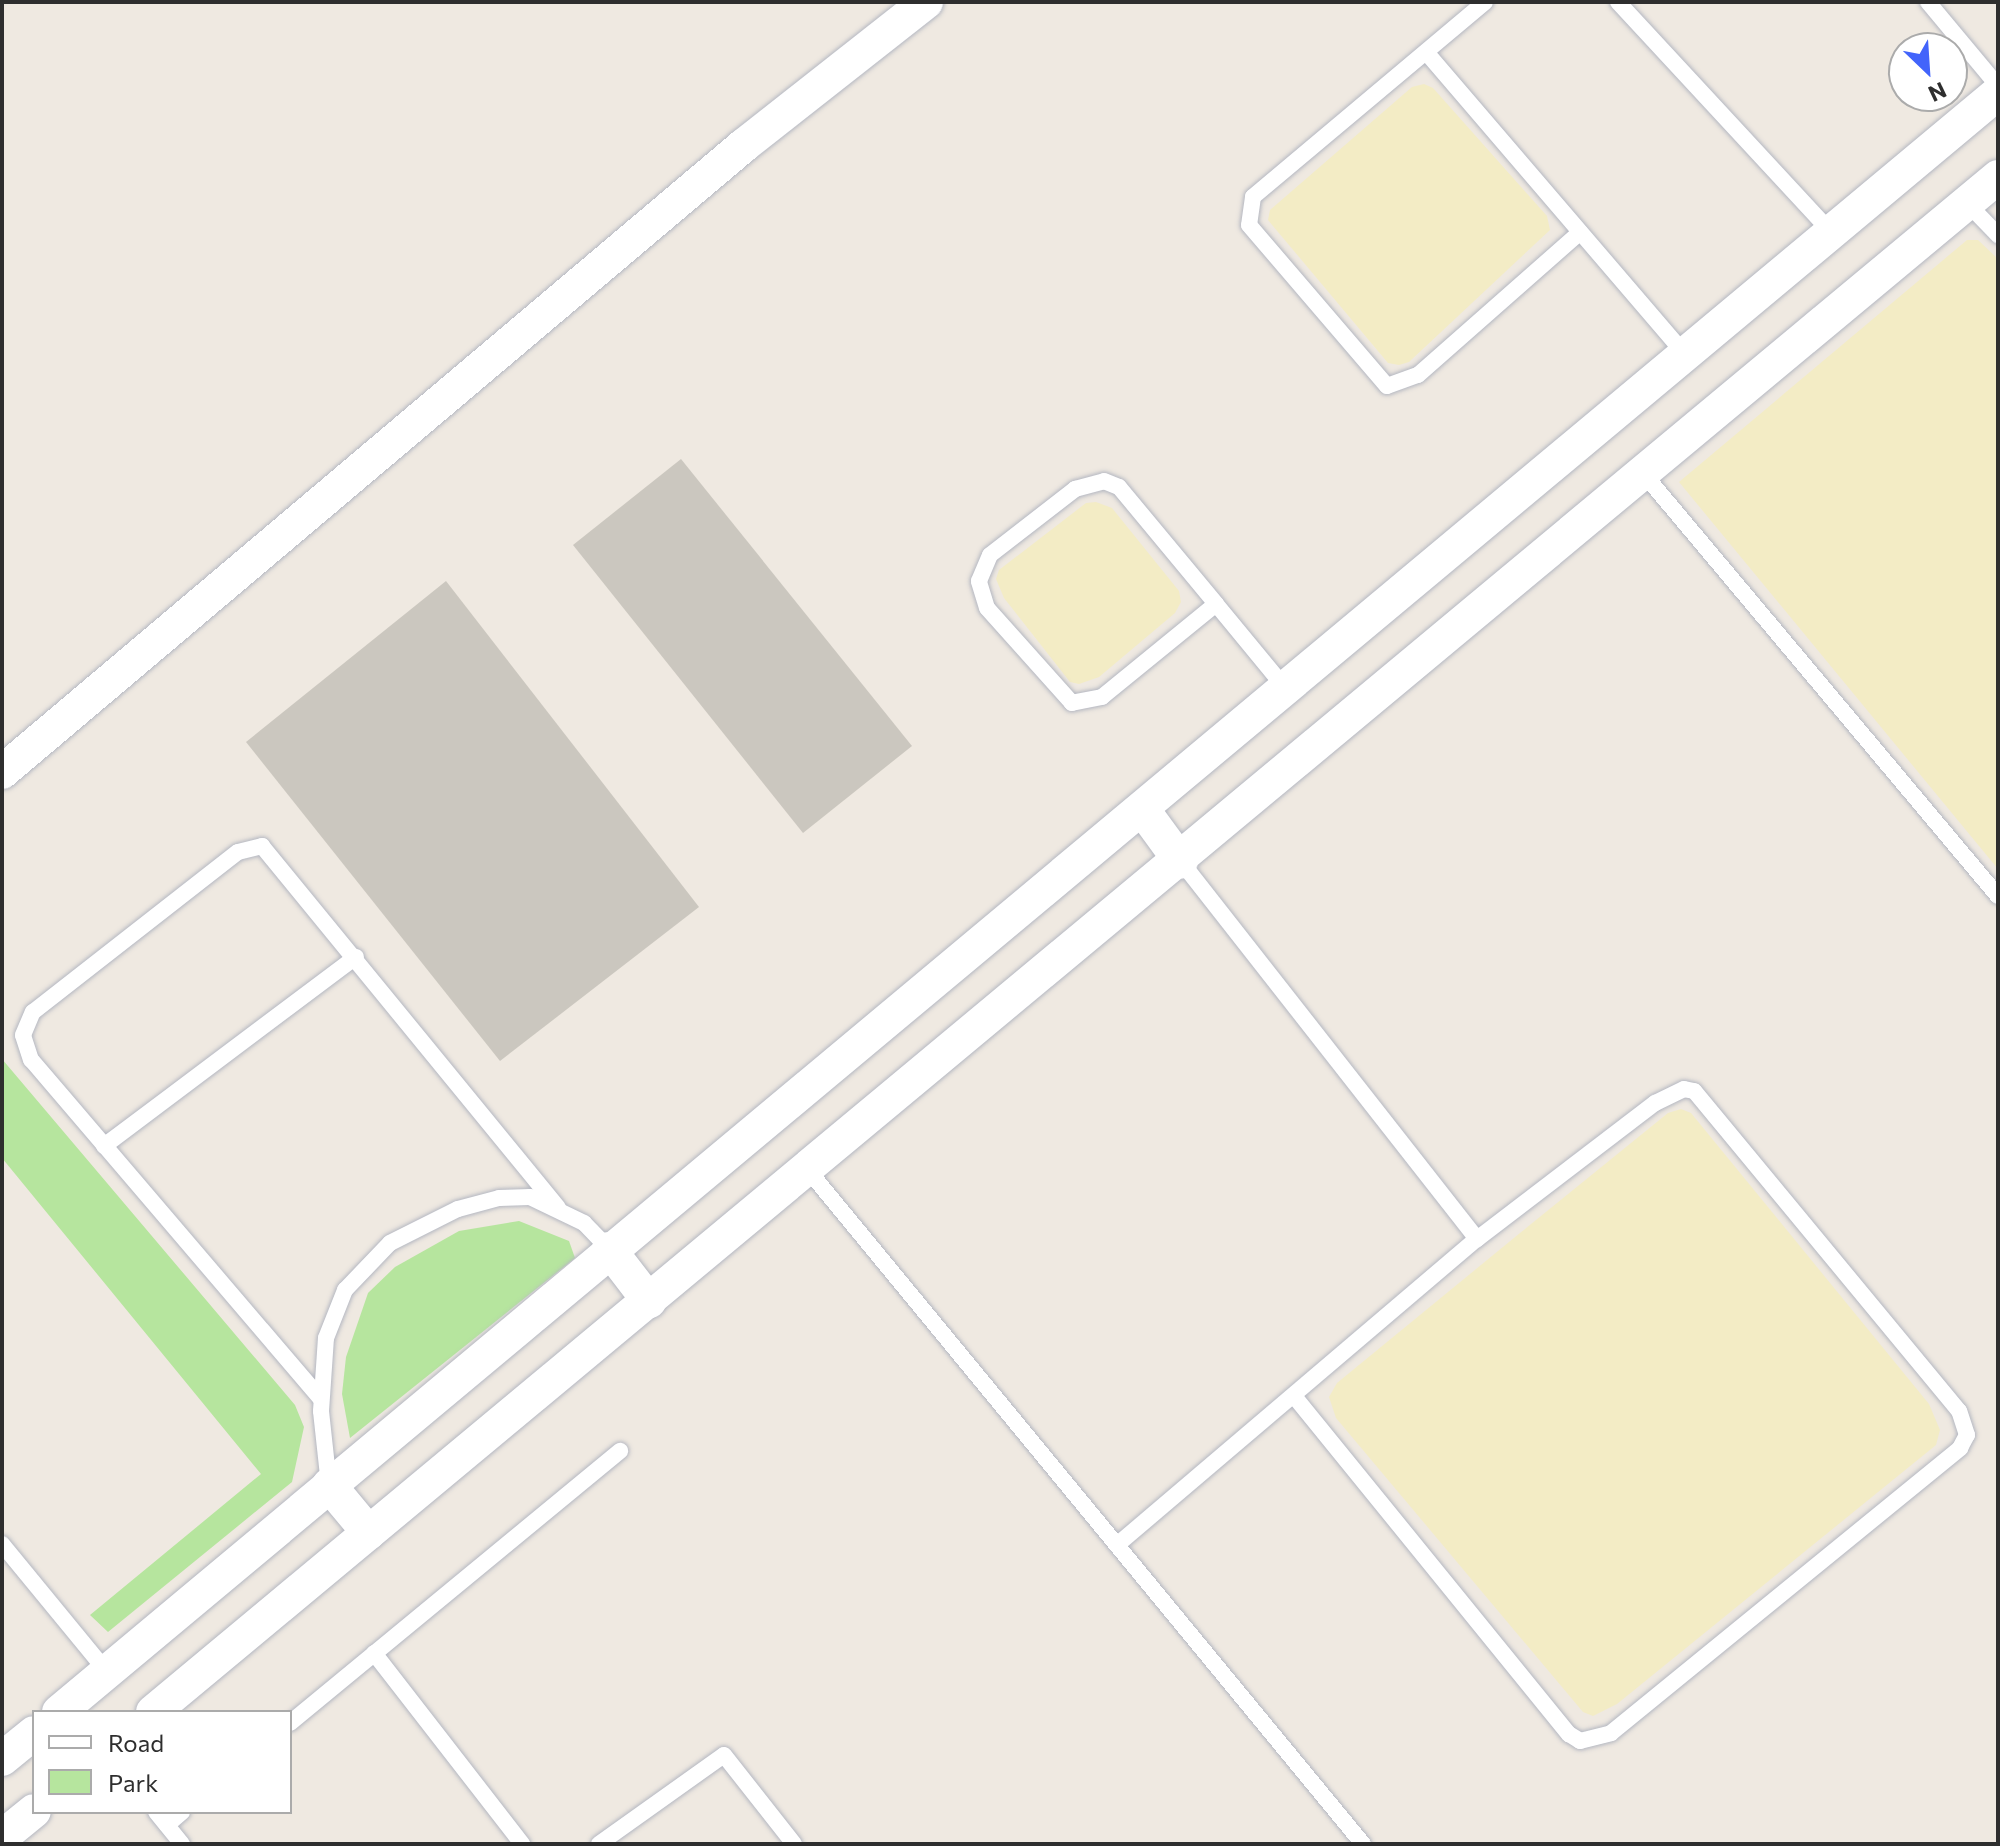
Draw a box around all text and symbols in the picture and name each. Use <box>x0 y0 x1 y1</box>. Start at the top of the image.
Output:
north arrow <box>1888 32 1968 112</box>
text: N <box>1924 77 1951 108</box>
legend <box>32 1710 292 1814</box>
text: Road <box>108 1728 164 1757</box>
text: Park <box>108 1768 158 1797</box>

